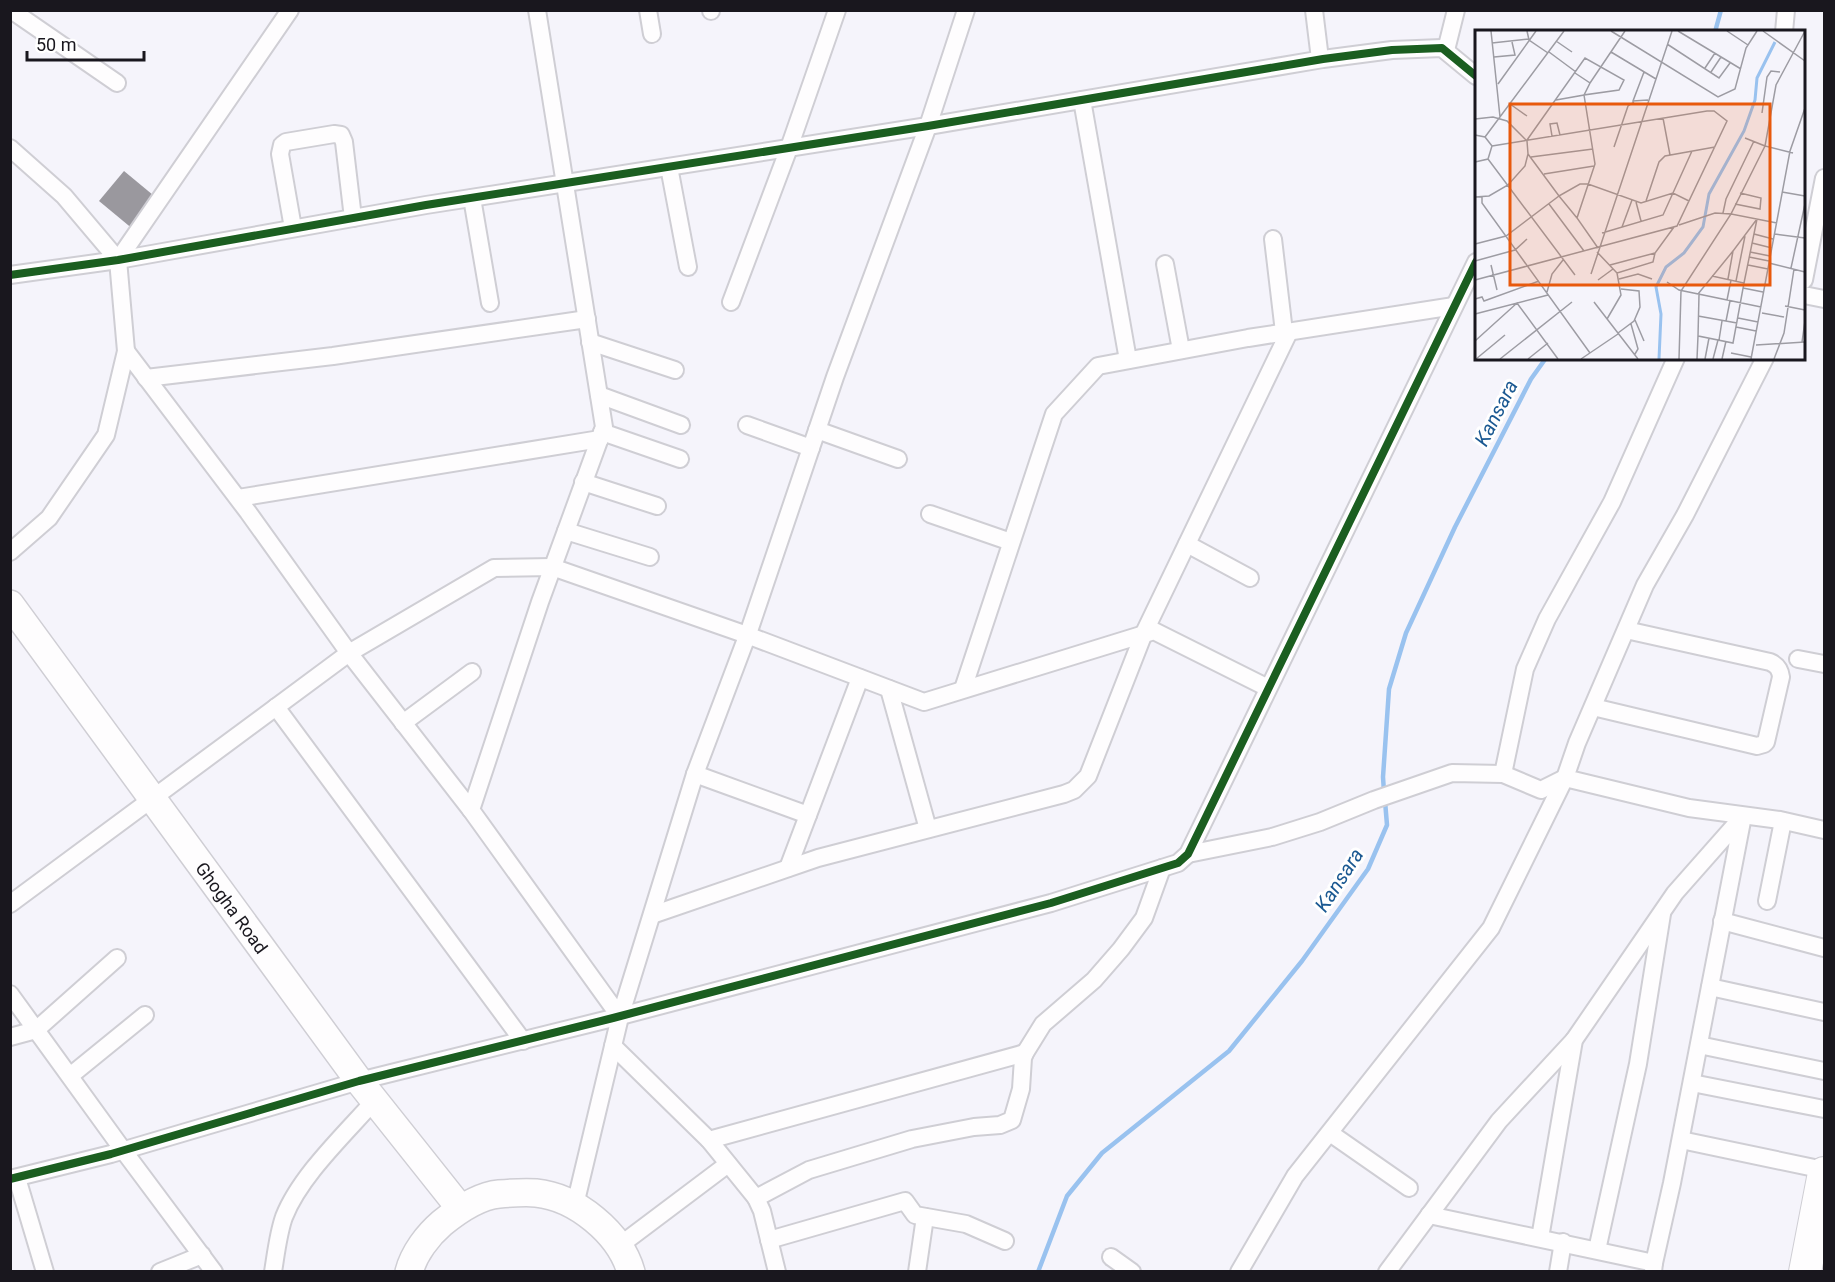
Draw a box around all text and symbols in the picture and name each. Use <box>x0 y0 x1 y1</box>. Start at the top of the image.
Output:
scale bar <box>27 24 144 62</box>
inset map <box>1475 30 1805 360</box>
text: 50 m <box>36 34 76 55</box>
water label: Kansara <box>1469 376 1523 450</box>
water label: Kansara <box>1310 844 1368 916</box>
street label: Ghogha Road <box>192 858 272 957</box>

